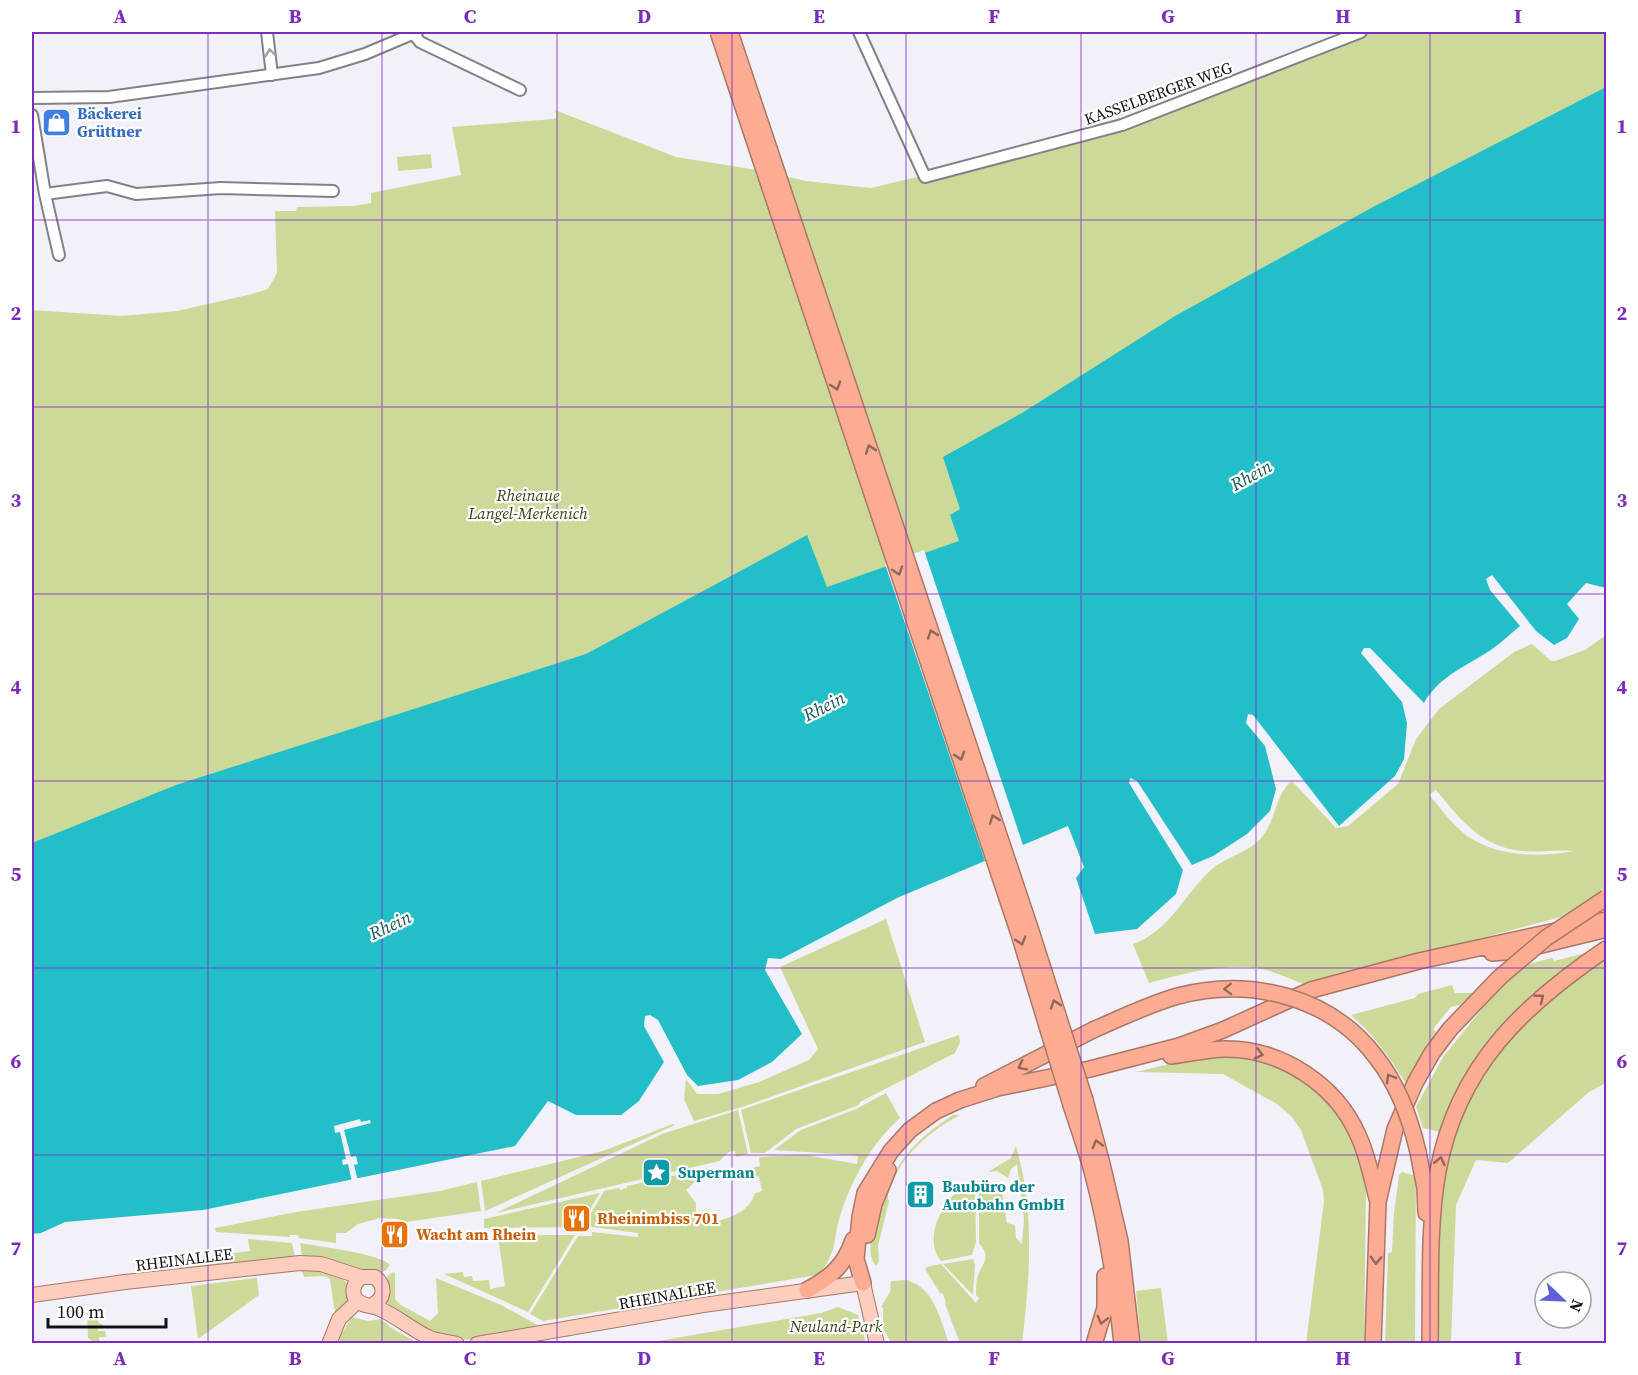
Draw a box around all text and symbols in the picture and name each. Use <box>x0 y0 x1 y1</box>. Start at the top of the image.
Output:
text: A <box>113 2 127 30</box>
text: B <box>288 2 302 30</box>
text: C <box>464 2 476 30</box>
text: D <box>637 2 651 30</box>
text: E <box>813 2 825 30</box>
text: F <box>988 2 1000 30</box>
text: G <box>1161 2 1175 30</box>
text: H <box>1335 2 1351 30</box>
text: I <box>1514 2 1522 30</box>
one-way arrow <box>264 49 276 58</box>
street label: KASSELBERGER WEG <box>1081 56 1235 130</box>
place label: Bäckerei Grüttner <box>77 102 143 142</box>
shop icon: Bäckerei Grüttner <box>40 106 72 138</box>
text: 1 <box>11 112 21 140</box>
text: 1 <box>1617 112 1627 140</box>
text: 2 <box>11 299 22 327</box>
text: 2 <box>1617 299 1628 327</box>
one-way arrow <box>829 380 842 391</box>
one-way arrow <box>865 444 878 455</box>
water label: Rhein <box>1225 453 1276 497</box>
park label: Rheinaue Langel-Merkenich <box>467 484 588 524</box>
text: 3 <box>11 486 22 514</box>
text: 3 <box>1617 486 1628 514</box>
one-way arrow <box>891 565 903 576</box>
one-way arrow <box>927 629 940 640</box>
text: 4 <box>11 673 22 701</box>
text: 4 <box>1617 673 1628 701</box>
water label: Rhein <box>798 685 849 728</box>
one-way arrow <box>952 750 965 761</box>
one-way arrow <box>989 814 1001 825</box>
text: 5 <box>11 860 22 888</box>
text: 5 <box>1617 860 1628 888</box>
water label: Rhein <box>364 904 415 946</box>
one-way arrow <box>1014 935 1026 946</box>
one-way arrow <box>1223 983 1232 996</box>
one-way arrow <box>1534 994 1545 1005</box>
one-way arrow <box>1050 999 1062 1010</box>
one-way arrow <box>1254 1046 1264 1059</box>
text: 6 <box>11 1047 22 1075</box>
text: 6 <box>1617 1047 1628 1075</box>
one-way arrow <box>1018 1059 1029 1070</box>
one-way arrow <box>1386 1074 1397 1084</box>
one-way arrow <box>1092 1139 1104 1149</box>
place icon: Superman <box>641 1156 673 1188</box>
one-way arrow <box>1433 1156 1446 1166</box>
place label: Superman <box>678 1161 755 1183</box>
place label: Baubüro der Autobahn GmbH <box>942 1175 1065 1215</box>
building icon: Baubüro der Autobahn GmbH <box>905 1179 937 1211</box>
restaurant icon: Rheinimbiss 701 <box>560 1202 592 1234</box>
place label: Rheinimbiss 701 <box>597 1207 719 1229</box>
restaurant icon: Wacht am Rhein <box>379 1218 411 1250</box>
place label: Wacht am Rhein <box>416 1223 536 1245</box>
text: 7 <box>11 1234 22 1262</box>
text: 7 <box>1617 1234 1628 1262</box>
street label: RHEINALLEE <box>134 1242 234 1276</box>
one-way arrow <box>1370 1256 1383 1265</box>
north arrow <box>1533 1270 1593 1330</box>
street label: RHEINALLEE <box>617 1276 717 1314</box>
scale bar <box>48 1291 166 1329</box>
text: N <box>1564 1296 1589 1316</box>
text: 100 m <box>57 1299 104 1324</box>
one-way arrow <box>1096 1314 1109 1324</box>
park label: Neuland-Park <box>789 1315 883 1337</box>
text: A <box>113 1344 127 1372</box>
text: B <box>288 1344 302 1372</box>
text: C <box>464 1344 476 1372</box>
text: D <box>637 1344 651 1372</box>
text: E <box>813 1344 825 1372</box>
text: F <box>988 1344 1000 1372</box>
text: G <box>1161 1344 1175 1372</box>
text: H <box>1335 1344 1351 1372</box>
text: I <box>1514 1344 1522 1372</box>

